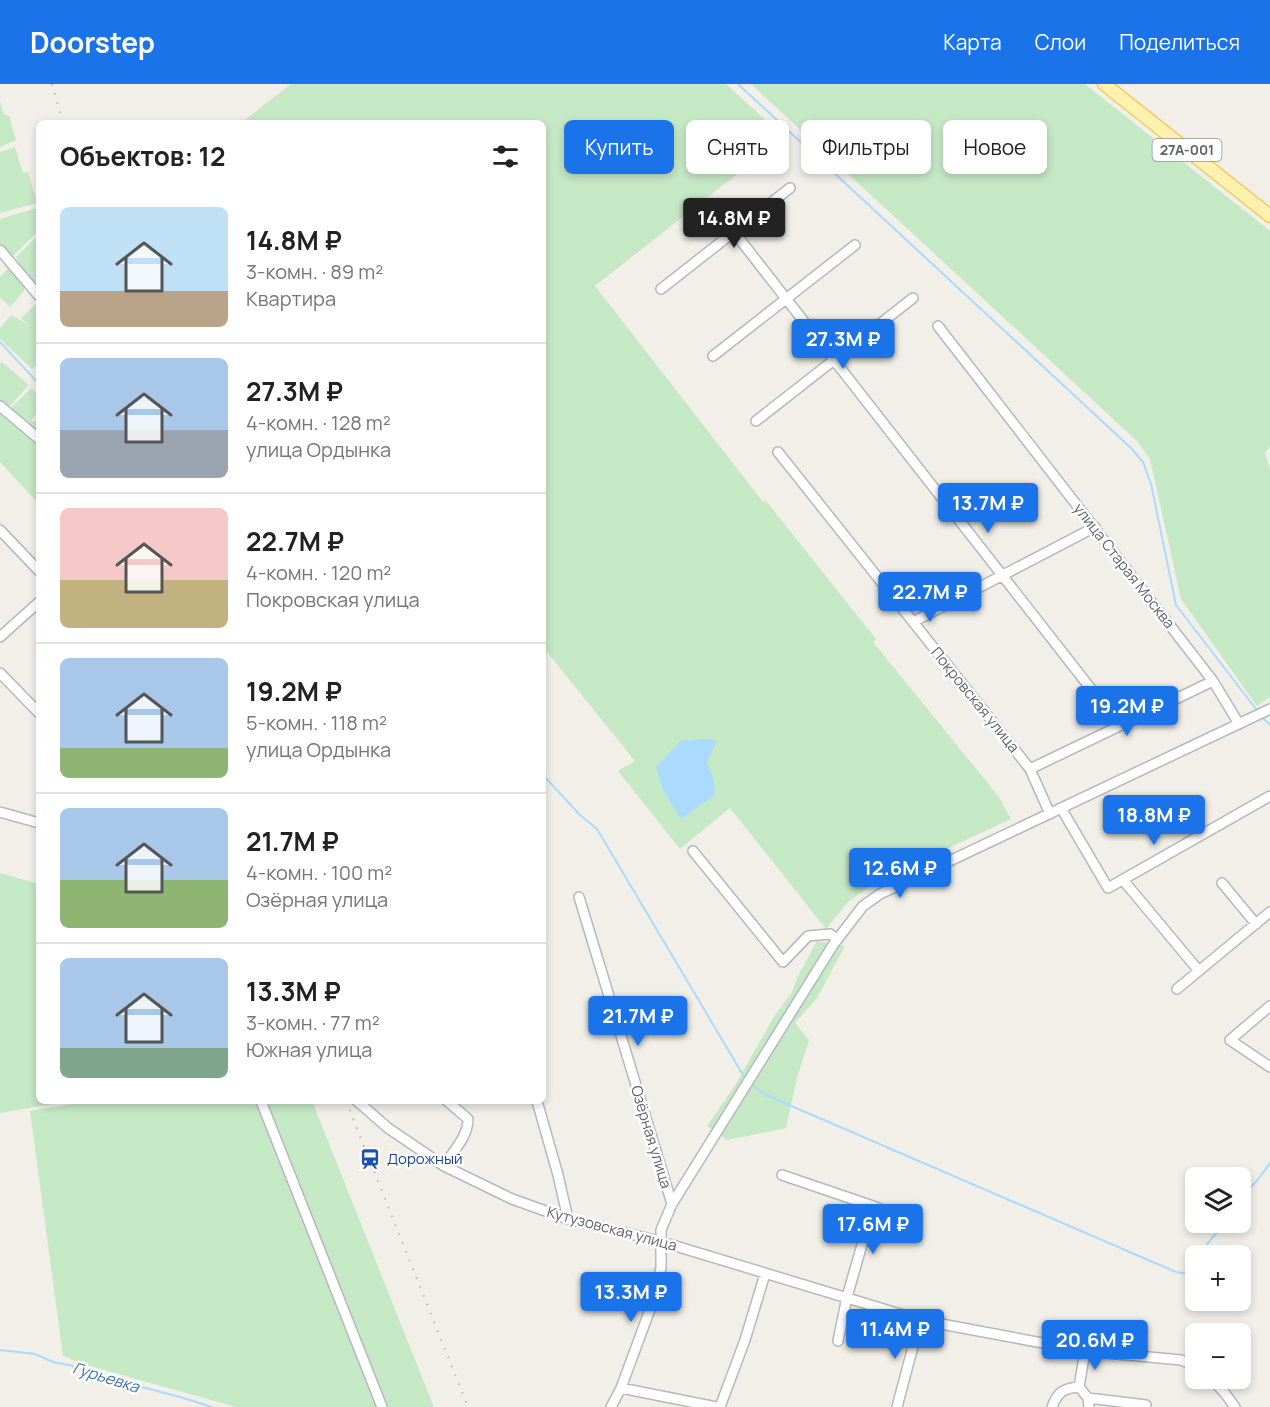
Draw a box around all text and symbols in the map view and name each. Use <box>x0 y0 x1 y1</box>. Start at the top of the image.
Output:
text: Doorstep <box>30 23 155 61</box>
text: Карта <box>943 28 1002 56</box>
text: Слои <box>1035 28 1086 56</box>
text: Поделиться <box>1119 28 1240 56</box>
chip: Купить <box>564 120 674 174</box>
chip: Снять <box>686 120 789 174</box>
chip: Фильтры <box>801 120 931 174</box>
chip: Новое <box>943 120 1047 174</box>
text: Объектов: 12 <box>60 138 225 174</box>
road number: 27А-001 <box>1152 139 1222 161</box>
icon: filters <box>489 140 522 173</box>
pin: 14.8M ₽ <box>679 198 789 249</box>
text: 14.8M ₽ <box>697 204 771 231</box>
text: 14.8M ₽ <box>246 222 342 258</box>
icon: home <box>108 231 180 303</box>
text: 3-комн. · 89 m² <box>246 258 383 285</box>
text: Квартира <box>246 285 336 312</box>
pin: 27.3M ₽ <box>788 319 898 370</box>
text: 27.3M ₽ <box>806 325 880 352</box>
text: 27.3M ₽ <box>246 373 343 409</box>
icon: home <box>108 382 180 454</box>
text: 4-комн. · 128 m² <box>246 409 391 436</box>
text: улица Ордынка <box>246 436 391 463</box>
pin: 13.7M ₽ <box>933 483 1043 534</box>
text: 13.7M ₽ <box>952 489 1024 516</box>
street label: улица Старая Москва <box>1069 499 1180 633</box>
text: 22.7M ₽ <box>246 523 344 559</box>
icon: home <box>108 532 180 604</box>
text: 4-комн. · 120 m² <box>246 559 391 586</box>
pin: 22.7M ₽ <box>875 572 985 623</box>
text: 22.7M ₽ <box>892 578 968 605</box>
text: Покровская улица <box>246 586 420 613</box>
street label: Покровская улица <box>926 642 1025 757</box>
text: 19.2M ₽ <box>246 673 342 709</box>
icon: home <box>108 682 180 754</box>
pin: 19.2M ₽ <box>1072 686 1182 737</box>
text: 19.2M ₽ <box>1090 692 1164 719</box>
text: 5-комн. · 118 m² <box>246 709 387 736</box>
text: улица Ордынка <box>246 736 391 763</box>
pin: 18.8M ₽ <box>1099 795 1209 846</box>
text: 18.8M ₽ <box>1117 801 1191 828</box>
text: 21.7M ₽ <box>246 823 339 859</box>
icon: home <box>108 832 180 904</box>
pin: 12.6M ₽ <box>845 848 955 899</box>
text: 12.6M ₽ <box>863 854 937 881</box>
text: 4-комн. · 100 m² <box>246 859 392 886</box>
text: Озёрная улица <box>246 886 388 913</box>
text: 13.3M ₽ <box>246 973 341 1009</box>
icon: home <box>108 982 180 1054</box>
pin: 21.7M ₽ <box>583 996 693 1047</box>
text: 21.7M ₽ <box>602 1002 674 1029</box>
text: 3-комн. · 77 m² <box>246 1009 380 1036</box>
text: Южная улица <box>246 1036 372 1063</box>
street label: Озёрная улица <box>626 1083 677 1191</box>
station icon: Дорожный <box>358 1147 382 1171</box>
place label: Дорожный <box>387 1148 462 1169</box>
map controls <box>1185 1167 1251 1389</box>
button: layers <box>1185 1167 1251 1233</box>
street label: Кутузовская улица <box>545 1201 679 1256</box>
pin: 17.6M ₽ <box>818 1204 928 1255</box>
text: 17.6M ₽ <box>837 1210 909 1237</box>
button: + <box>1185 1245 1251 1311</box>
pin: 13.3M ₽ <box>576 1272 686 1323</box>
text: 13.3M ₽ <box>595 1278 667 1305</box>
pin: 11.4M ₽ <box>840 1309 950 1360</box>
text: 11.4M ₽ <box>860 1315 930 1342</box>
pin: 20.6M ₽ <box>1040 1320 1150 1371</box>
button: − <box>1185 1323 1251 1389</box>
text: 20.6M ₽ <box>1056 1326 1134 1353</box>
water label: Гурьевка <box>70 1356 143 1398</box>

